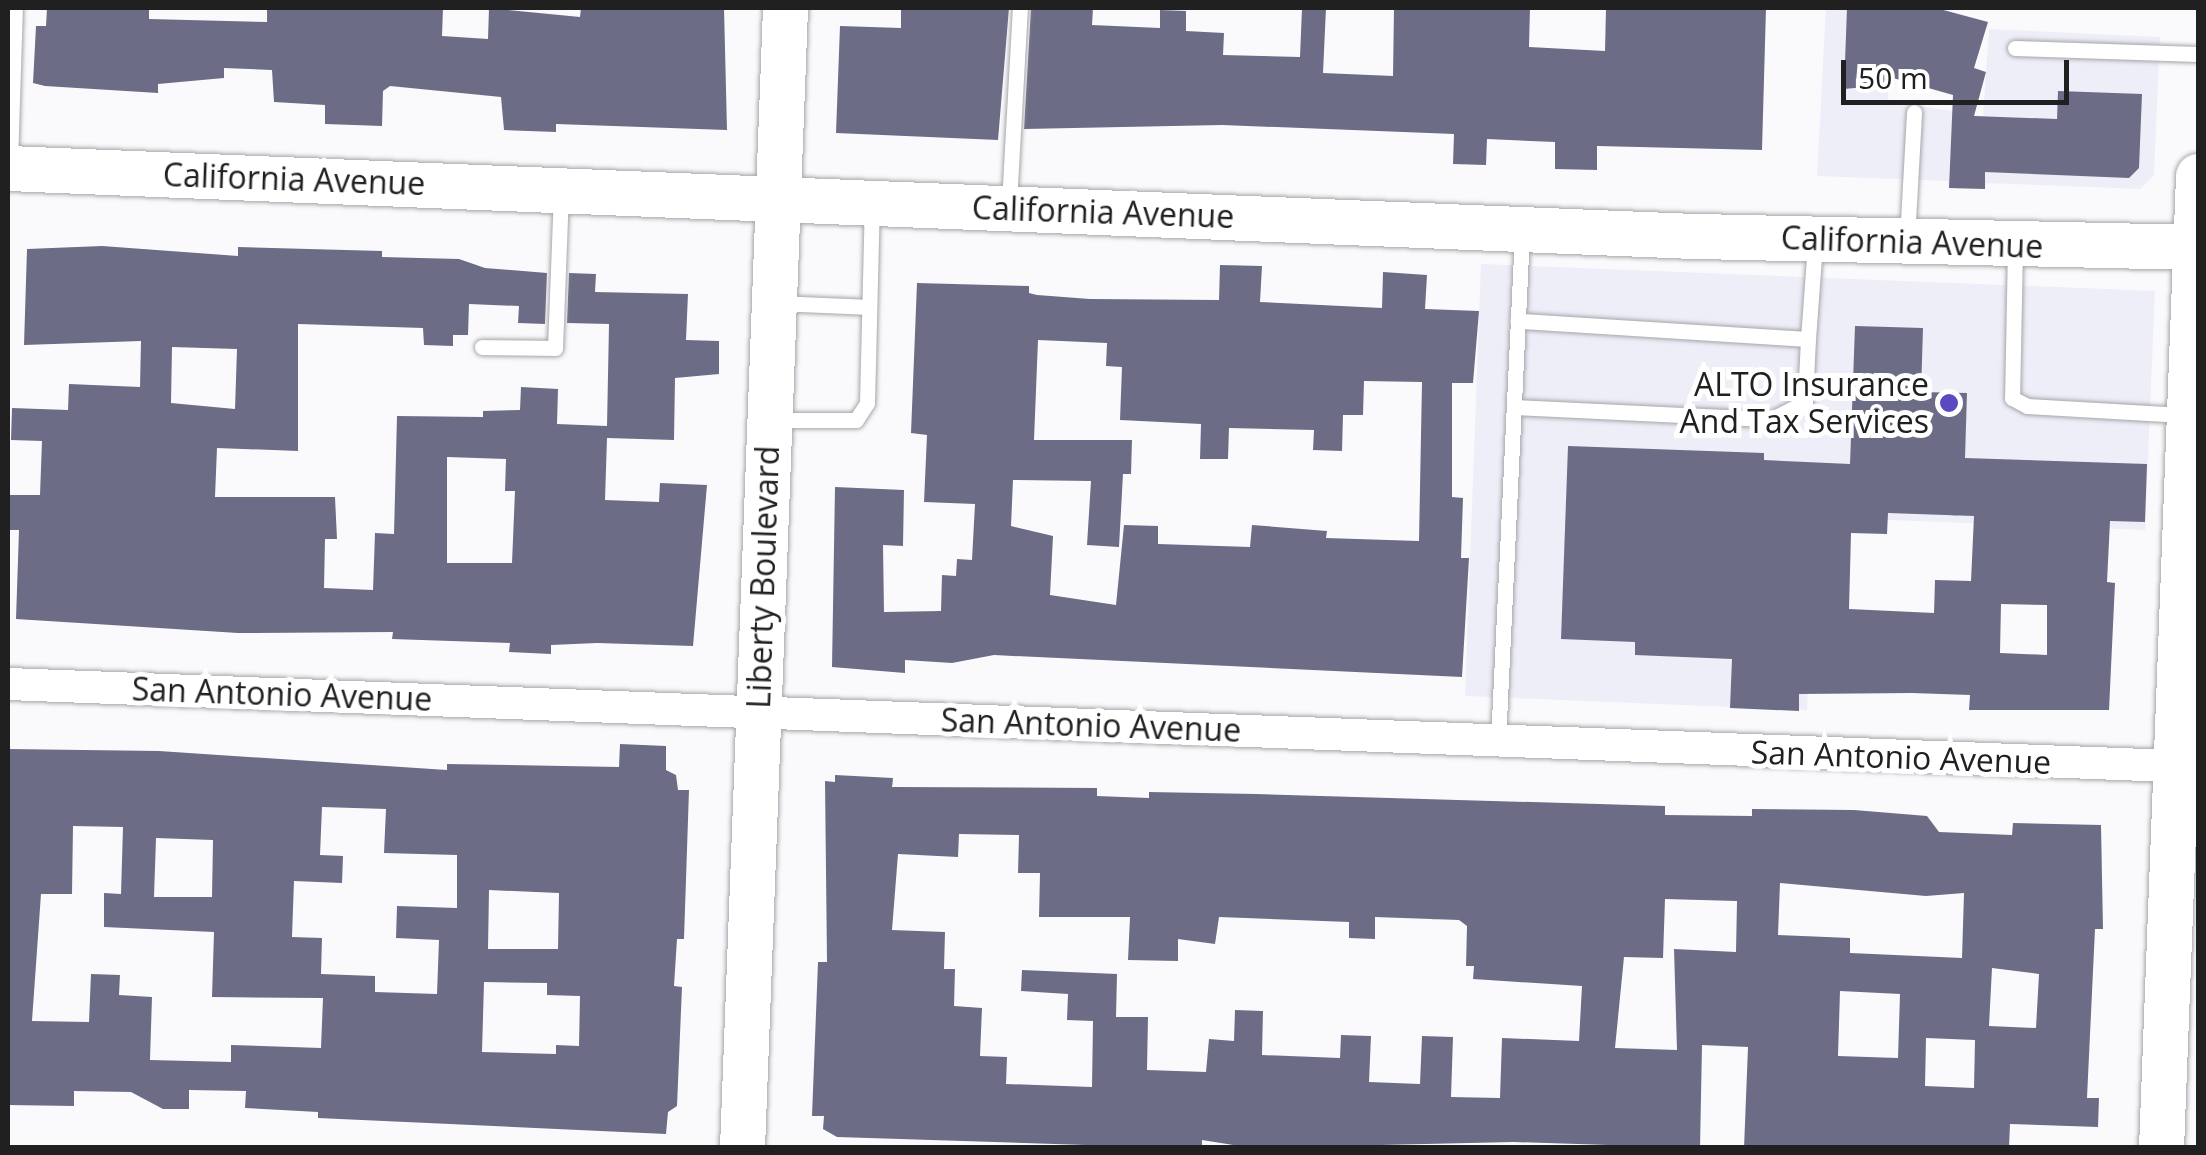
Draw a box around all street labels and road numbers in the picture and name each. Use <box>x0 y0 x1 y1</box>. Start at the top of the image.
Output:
street label: California Avenue <box>162 155 426 203</box>
street label: California Avenue <box>971 188 1235 236</box>
street label: California Avenue <box>1780 218 2044 266</box>
street label: Liberty Boulevard <box>739 445 787 709</box>
street label: San Antonio Avenue <box>131 670 433 718</box>
street label: San Antonio Avenue <box>940 701 1242 749</box>
street label: San Antonio Avenue <box>1750 733 2052 781</box>

